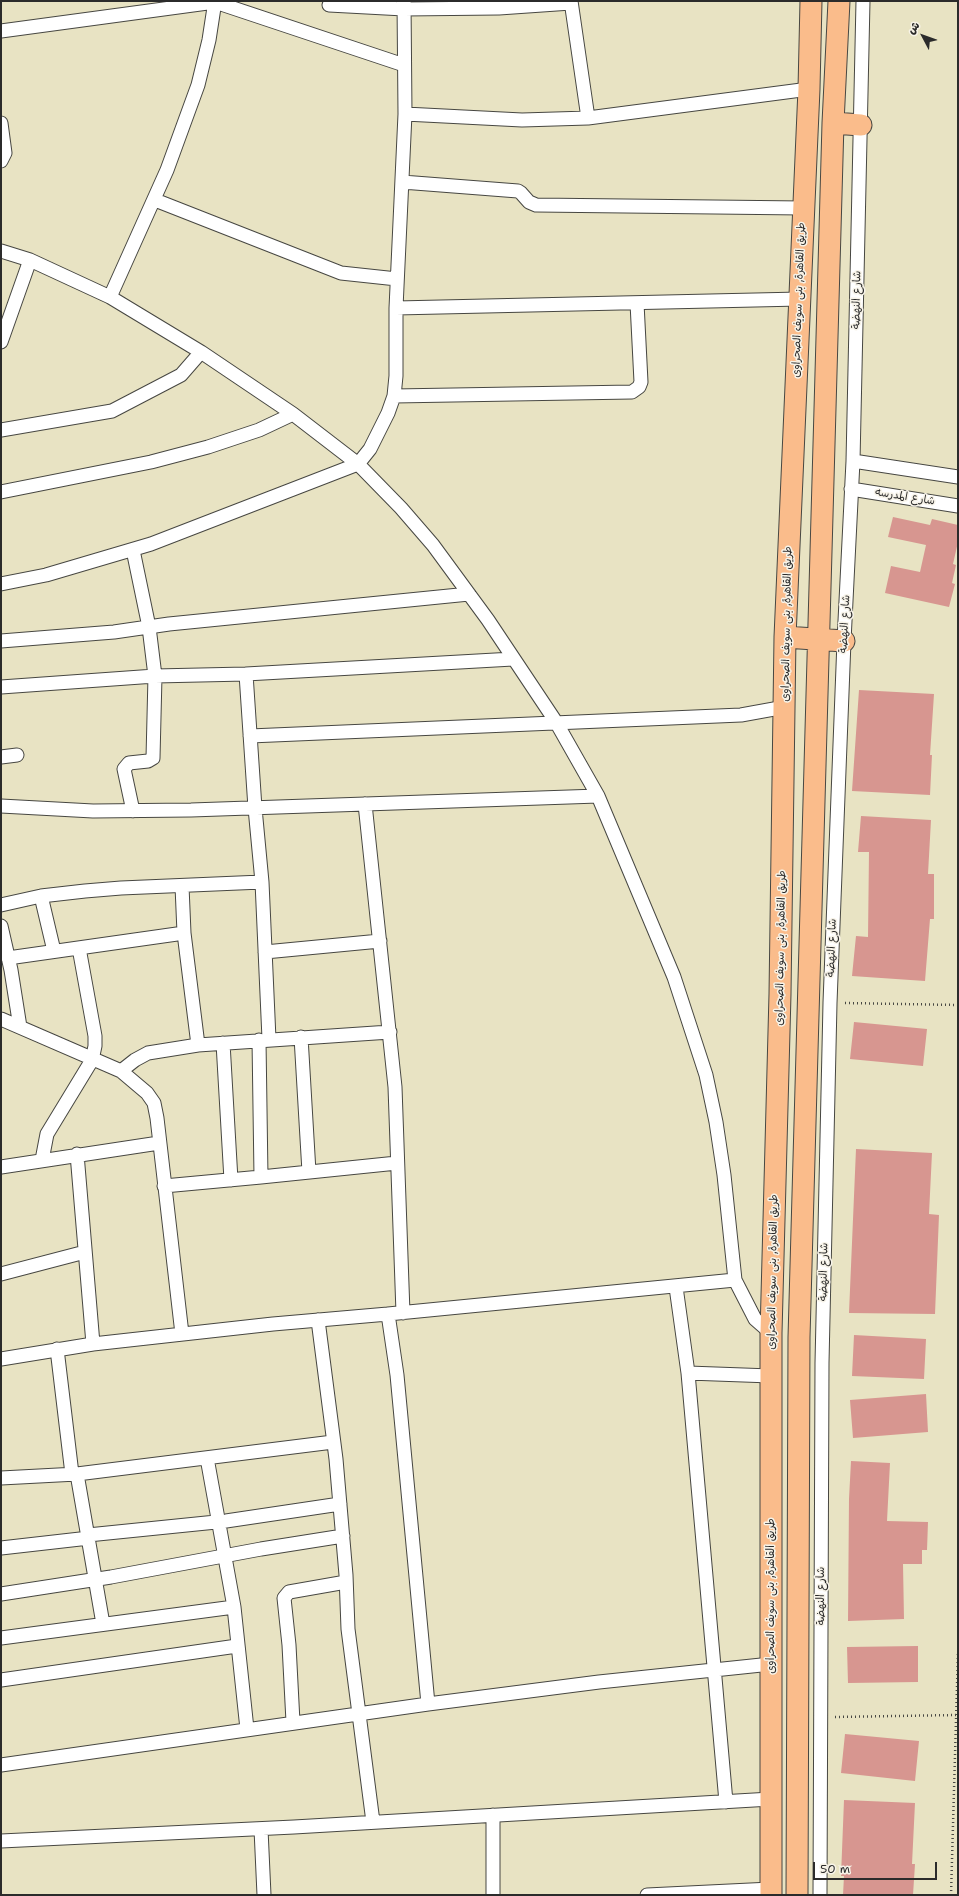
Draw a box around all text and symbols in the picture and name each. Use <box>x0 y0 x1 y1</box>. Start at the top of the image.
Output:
north arrow <box>903 16 943 56</box>
text: ش <box>904 18 923 37</box>
street label: طريق القاهرة, بنى سويف الصحراوى <box>790 222 808 378</box>
street label: شارع النهضة <box>850 271 864 329</box>
street label: شارع المدرسه <box>874 486 936 508</box>
street label: طريق القاهرة, بنى سويف الصحراوى <box>779 546 795 702</box>
street label: شارع النهضة <box>837 594 853 654</box>
street label: طريق القاهرة, بنى سويف الصحراوى <box>773 870 789 1026</box>
street label: شارع النهضة <box>824 919 840 977</box>
street label: طريق القاهرة, بنى سويف الصحراوى <box>765 1194 781 1350</box>
street label: شارع النهضة <box>817 1243 831 1301</box>
street label: طريق القاهرة, بنى سويف الصحراوى <box>764 1518 778 1674</box>
street label: شارع النهضة <box>814 1567 828 1625</box>
scale bar <box>815 1854 939 1880</box>
text: 50 m <box>820 1861 850 1877</box>

